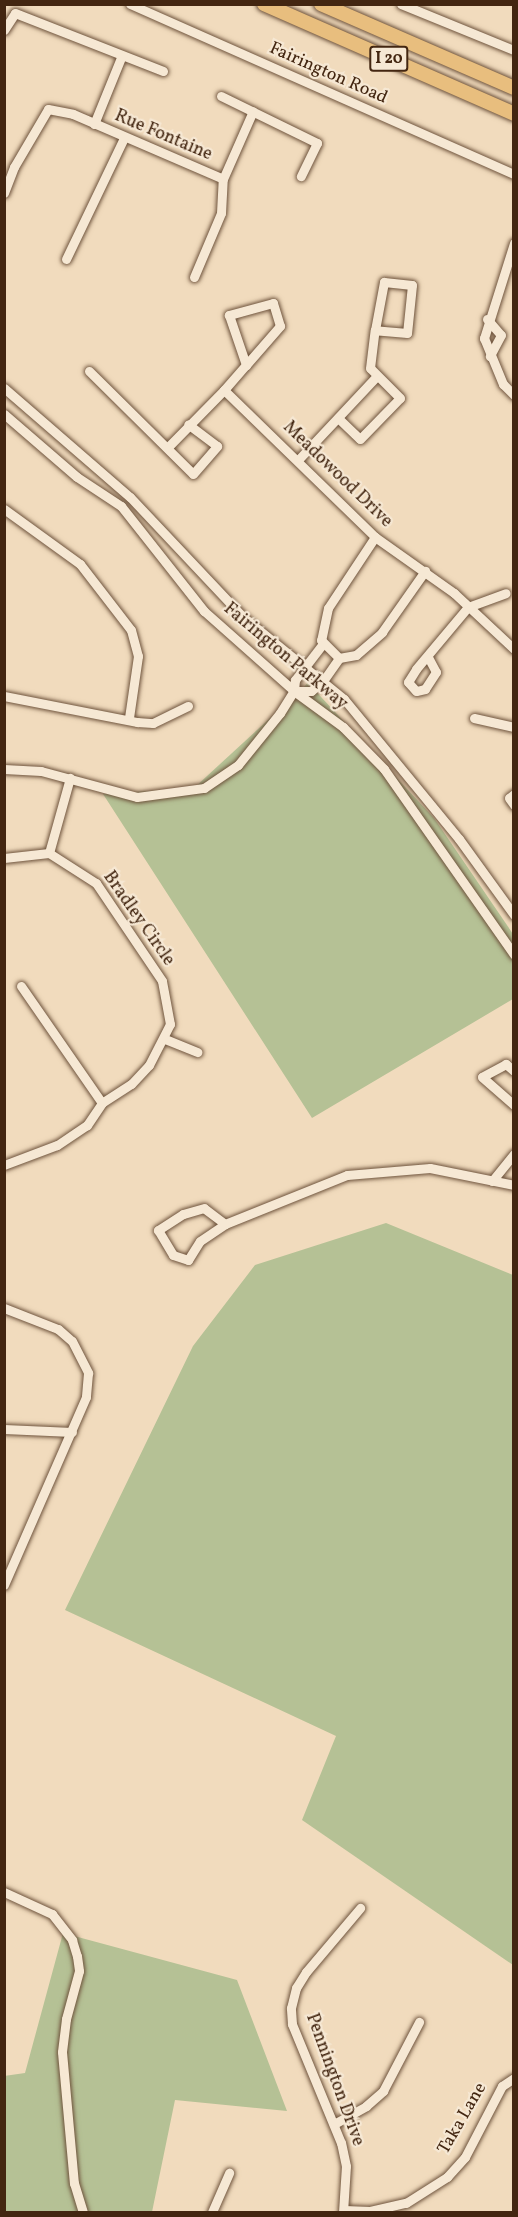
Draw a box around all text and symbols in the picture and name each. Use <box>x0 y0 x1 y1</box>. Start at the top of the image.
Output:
street label: Fairington Road <box>266 38 390 110</box>
road number: I 20 <box>368 46 410 72</box>
street label: Rue Fontaine <box>111 106 215 166</box>
street label: Meadowood Drive <box>278 417 396 533</box>
street label: Fairington Parkway <box>219 599 351 715</box>
street label: Bradley Circle <box>97 867 179 971</box>
street label: Pennington Drive <box>300 2011 368 2149</box>
street label: Taka Lane <box>434 2079 492 2159</box>

